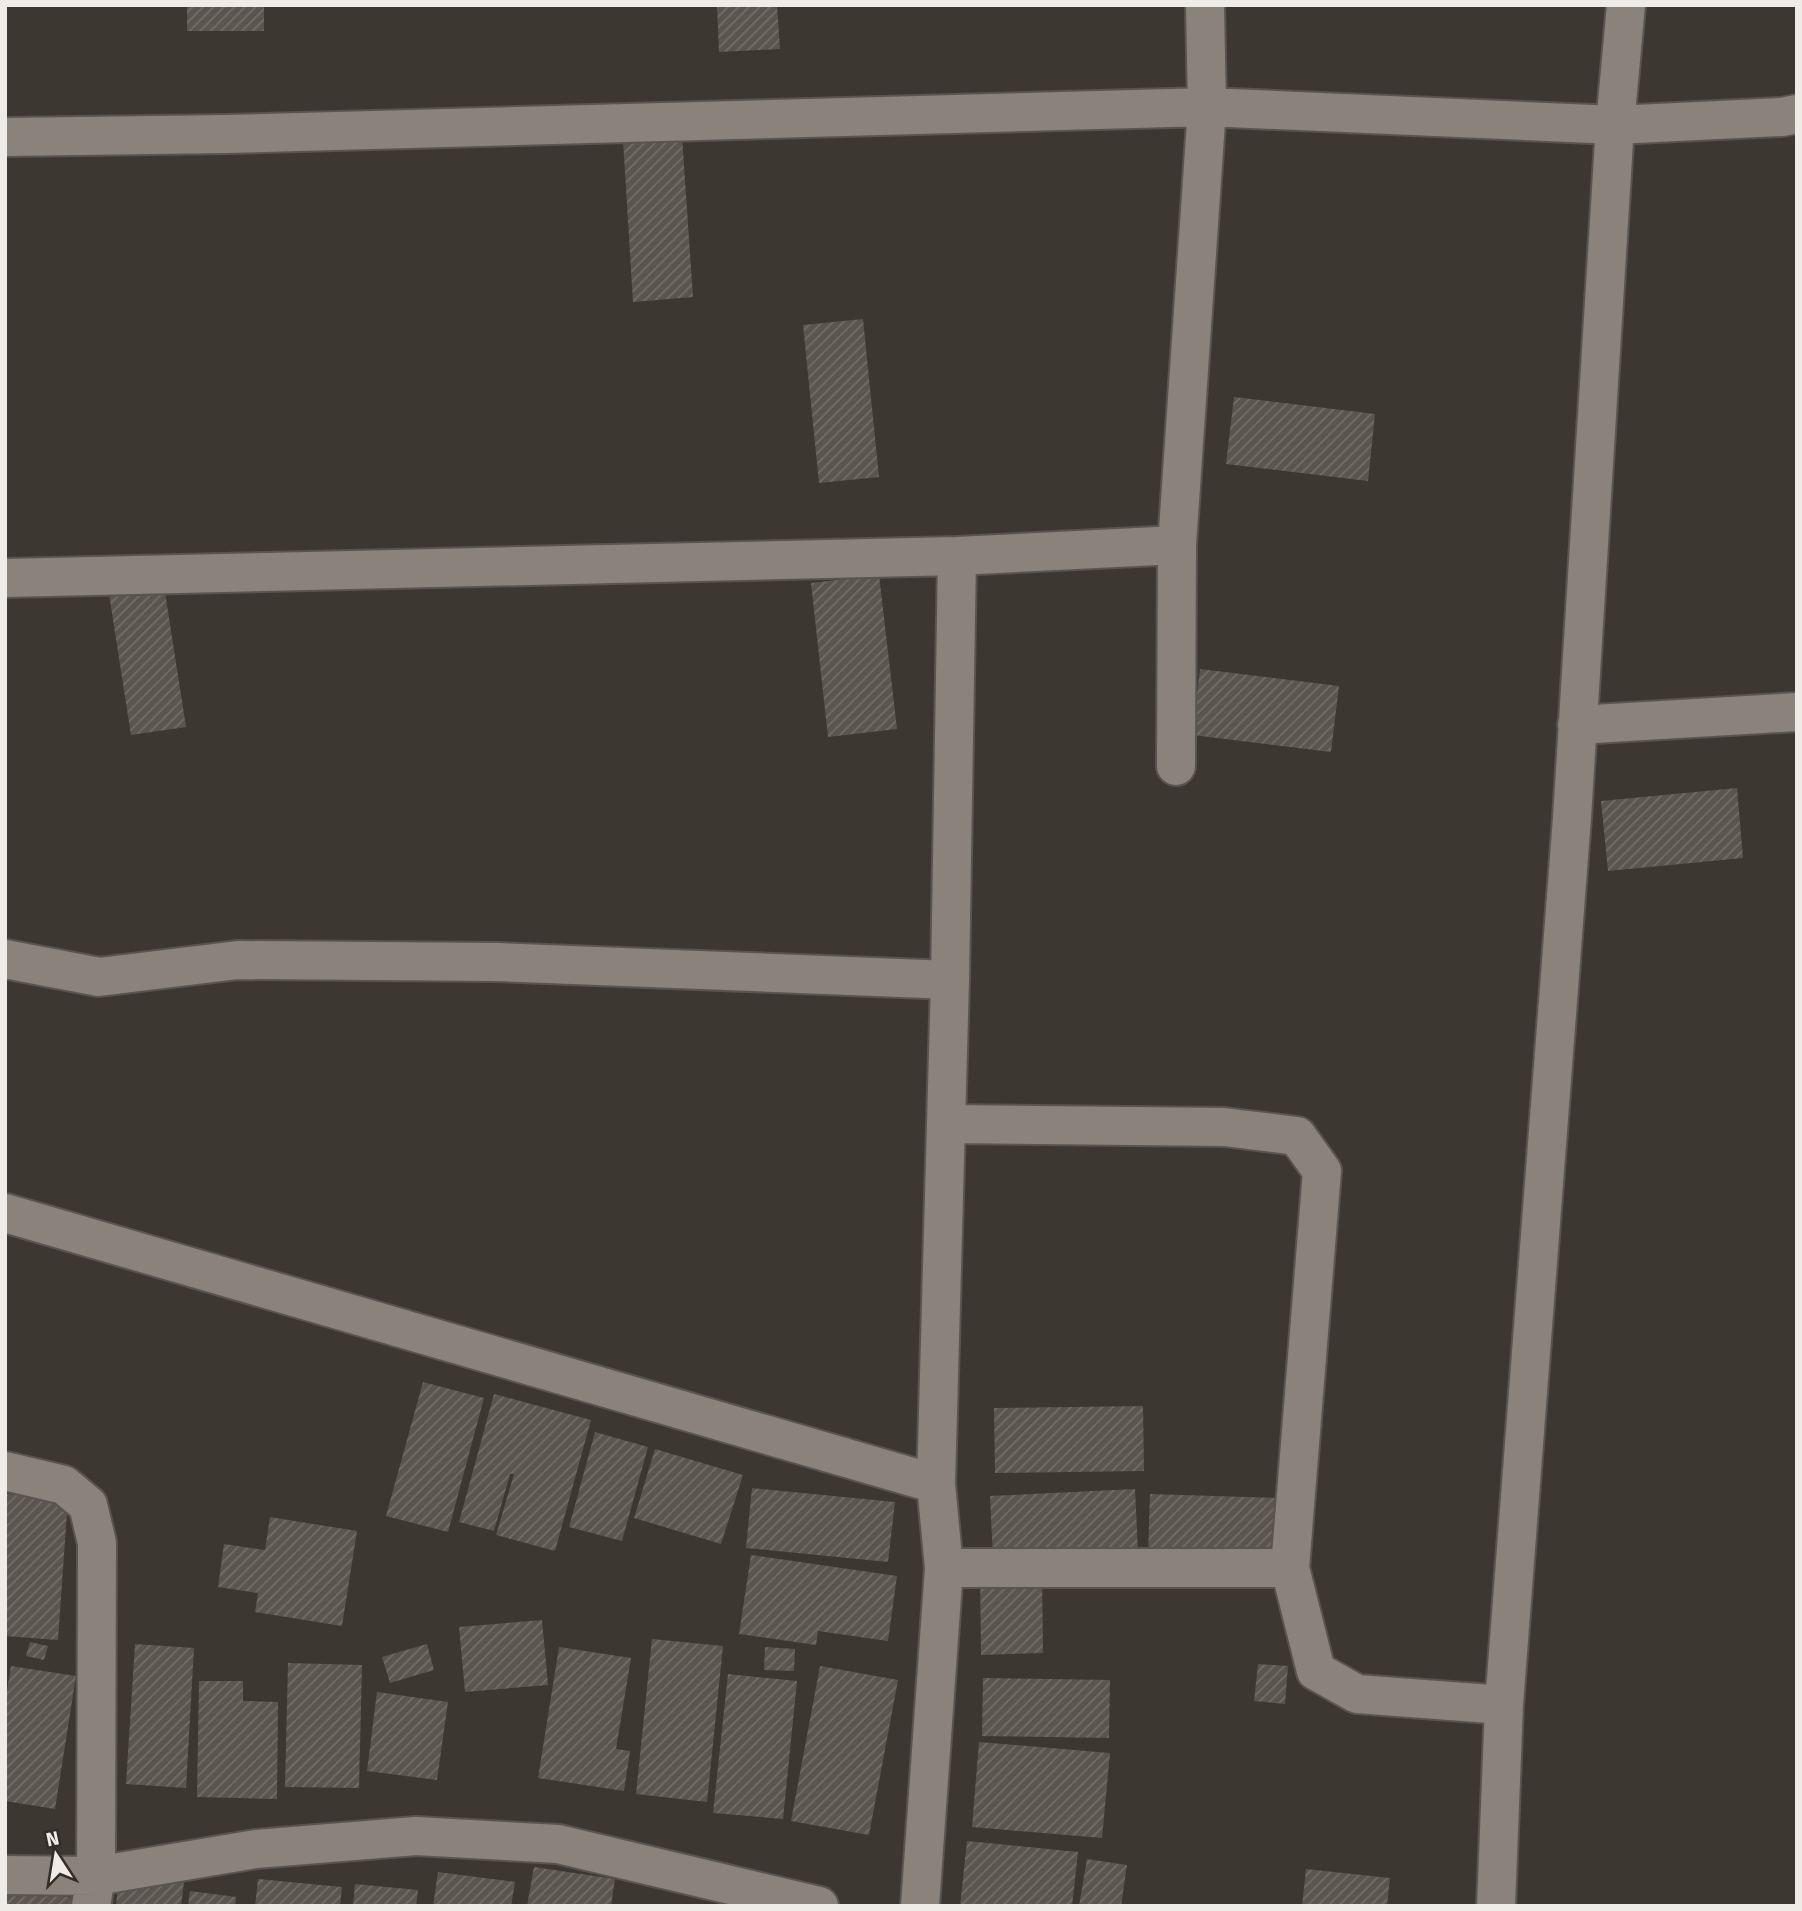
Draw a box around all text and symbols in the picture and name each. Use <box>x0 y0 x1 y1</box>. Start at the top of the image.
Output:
north arrow <box>21 1820 91 1890</box>
text: N <box>44 1826 61 1851</box>

